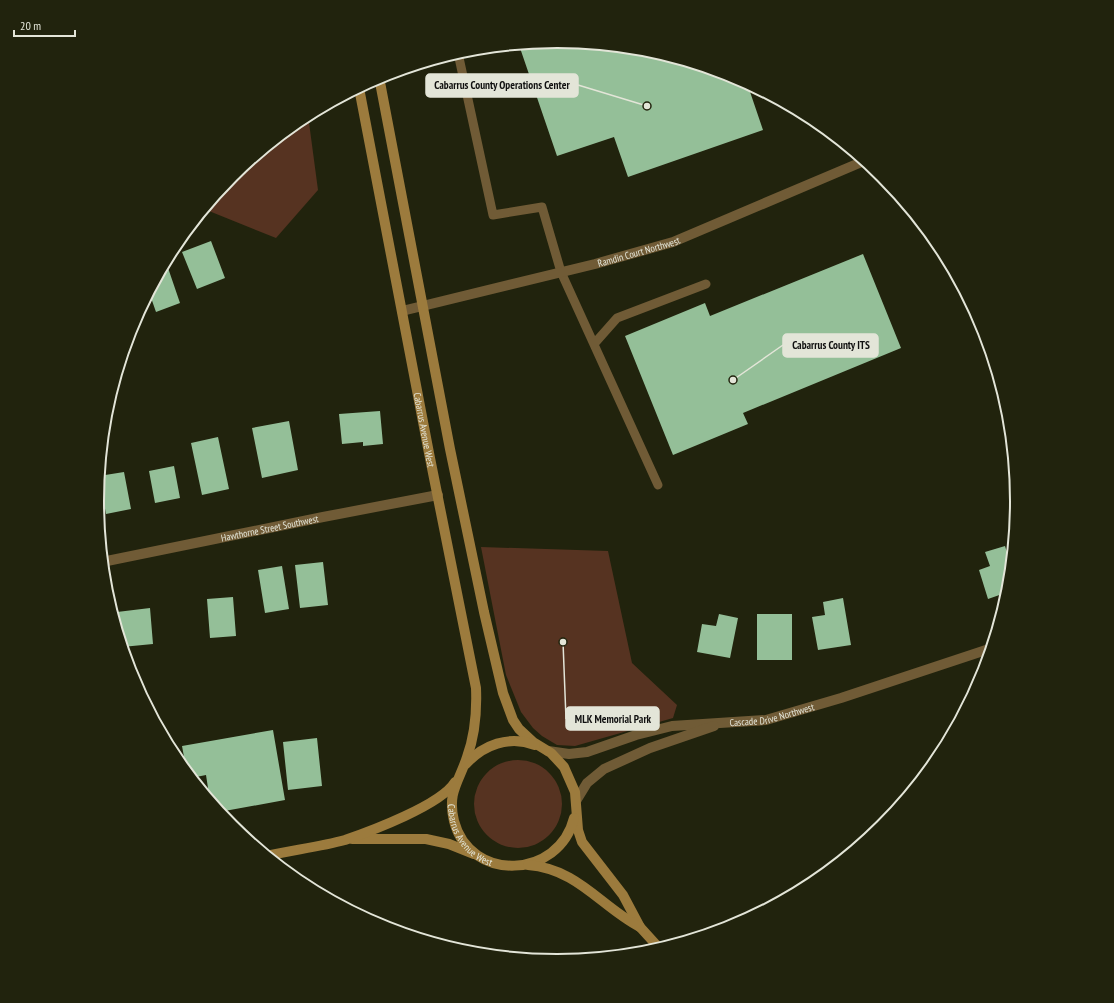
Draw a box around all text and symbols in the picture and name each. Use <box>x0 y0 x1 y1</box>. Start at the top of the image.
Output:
scale bar <box>14 12 75 38</box>
text: 20 m <box>20 18 41 33</box>
callout: Cabarrus County Operations Center <box>426 74 578 97</box>
text: Cabarrus County Operations Center <box>434 78 570 92</box>
street label: Ramdin Court Northwest <box>596 233 682 270</box>
callout: Cabarrus County ITS <box>783 334 878 357</box>
text: Cabarrus County ITS <box>792 338 870 352</box>
street label: Cabarrus Avenue West <box>411 391 438 469</box>
street label: Hawthorne Street Southwest <box>220 512 320 544</box>
street label: Cascade Drive Northwest <box>729 700 816 729</box>
callout: MLK Memorial Park <box>566 707 659 730</box>
text: MLK Memorial Park <box>575 712 652 726</box>
street label: Cabarrus Avenue West <box>445 804 495 869</box>

